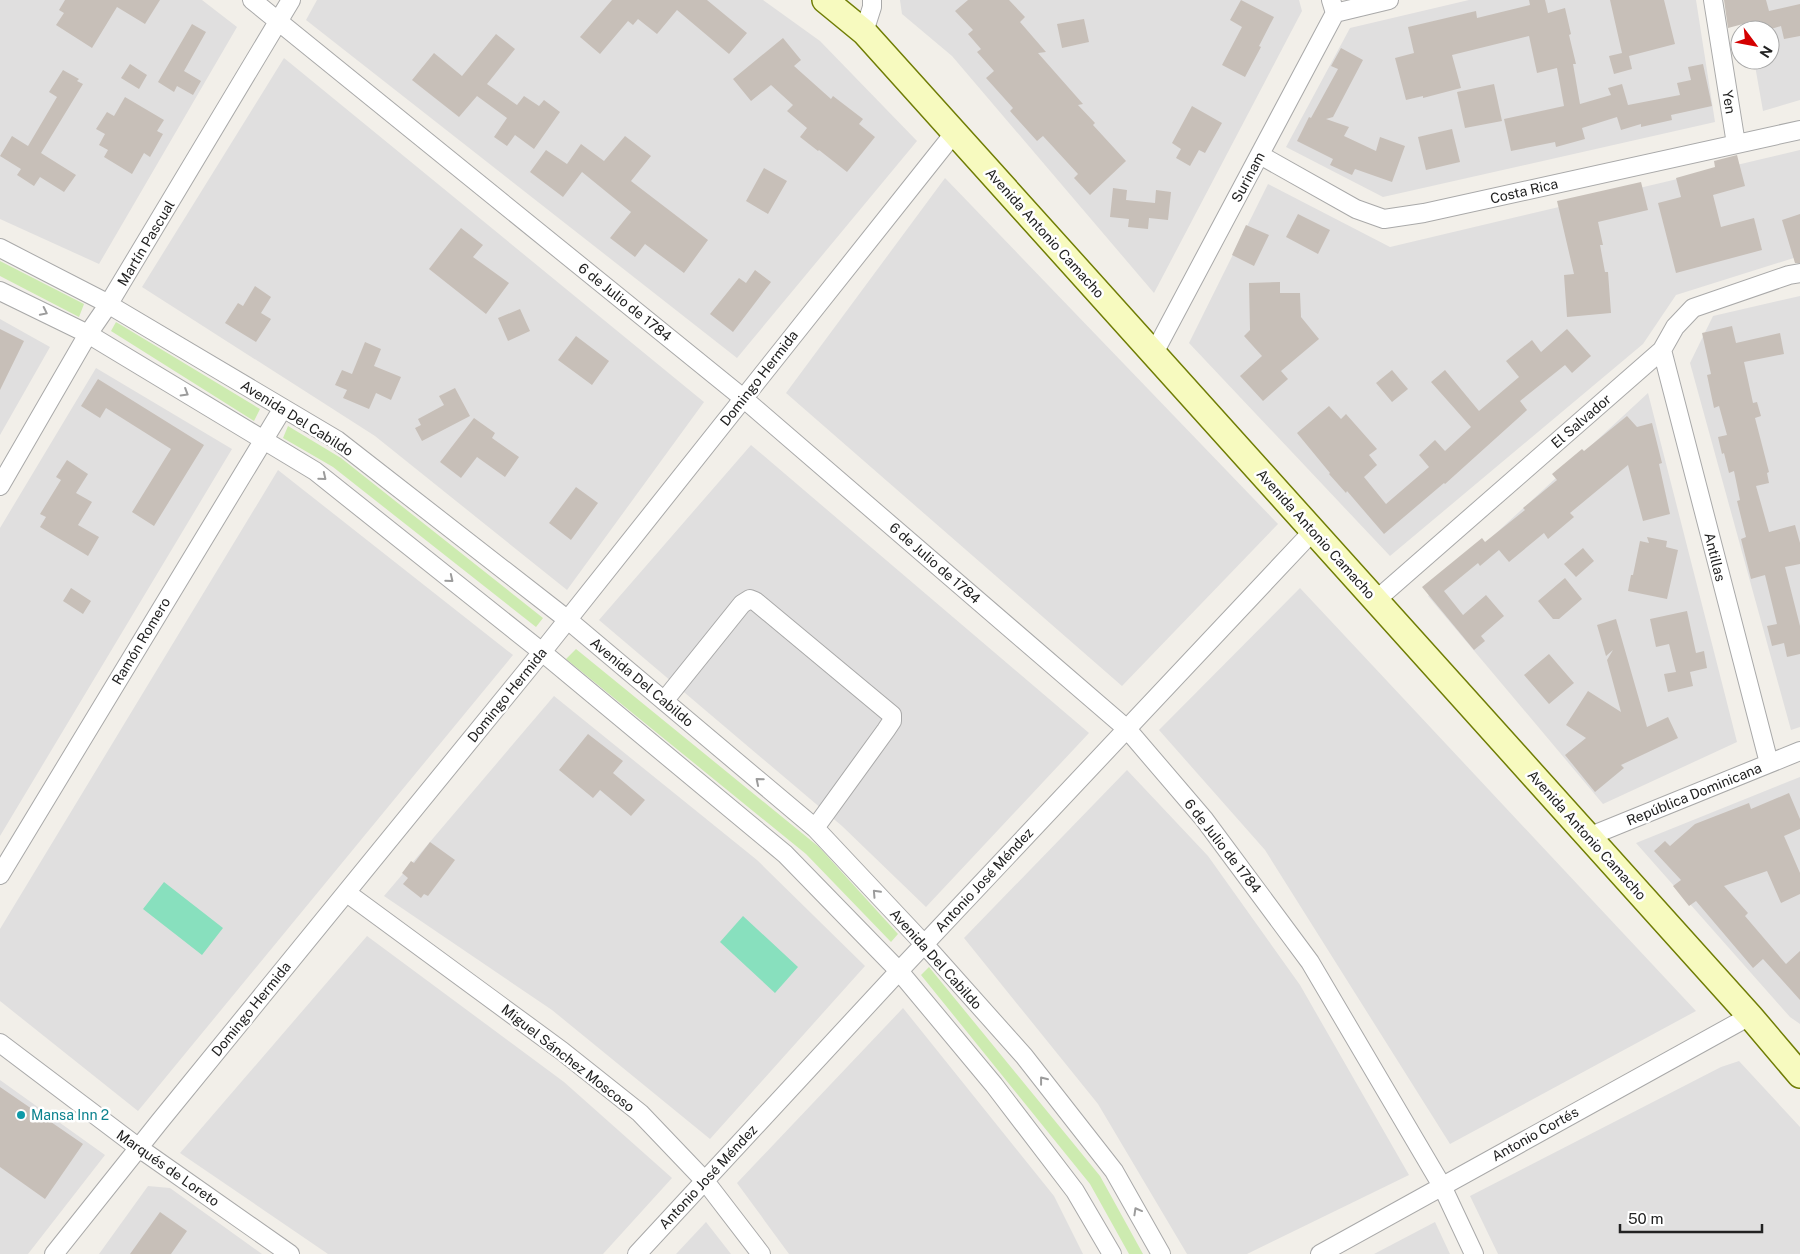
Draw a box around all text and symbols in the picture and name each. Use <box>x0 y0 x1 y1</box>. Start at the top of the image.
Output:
north arrow <box>1730 20 1780 70</box>
text: N <box>1756 43 1776 61</box>
street label: Yen <box>1719 89 1739 115</box>
street label: Surinam <box>1228 149 1268 205</box>
street label: Avenida Antonio Camacho <box>982 165 1108 301</box>
street label: Costa Rica <box>1489 175 1559 207</box>
street label: Martín Pascual <box>114 197 178 289</box>
street label: 6 de Julio de 1784 <box>575 260 675 345</box>
one-way arrow <box>38 306 47 316</box>
street label: Domingo Hermida <box>717 327 801 429</box>
street label: Avenida Del Cabildo <box>238 377 356 459</box>
one-way arrow <box>179 386 188 396</box>
street label: El Salvador <box>1548 391 1614 451</box>
street label: Avenida Antonio Camacho <box>1253 466 1379 602</box>
one-way arrow <box>318 472 327 481</box>
street label: 6 de Julio de 1784 <box>886 519 984 607</box>
street label: Antillas <box>1701 531 1729 583</box>
one-way arrow <box>445 573 454 582</box>
street label: Ramón Romero <box>109 594 173 688</box>
street label: Avenida Del Cabildo <box>587 634 697 730</box>
street label: Domingo Hermida <box>464 645 550 745</box>
street label: República Dominicana <box>1624 760 1764 828</box>
street label: Avenida Antonio Camacho <box>1524 767 1650 903</box>
one-way arrow <box>756 778 765 787</box>
street label: 6 de Julio de 1784 <box>1181 796 1265 896</box>
street label: Antonio José Méndez <box>932 824 1037 935</box>
one-way arrow <box>873 890 882 899</box>
street label: Avenida Del Cabildo <box>887 905 985 1013</box>
street label: Domingo Hermida <box>208 959 294 1059</box>
street label: Miguel Sánchez Moscoso <box>498 1001 638 1115</box>
one-way arrow <box>1040 1077 1048 1086</box>
street label: Antonio Cortés <box>1489 1104 1581 1164</box>
place label: Mansa Inn 2 <box>31 1107 109 1123</box>
marker: Mansa Inn 2 <box>15 1109 27 1121</box>
street label: Antonio José Méndez <box>656 1121 761 1232</box>
street label: Marqués de Loreto <box>114 1127 222 1209</box>
scale bar <box>1620 1202 1762 1234</box>
one-way arrow <box>1133 1208 1143 1217</box>
text: 50 m <box>1628 1210 1663 1227</box>

